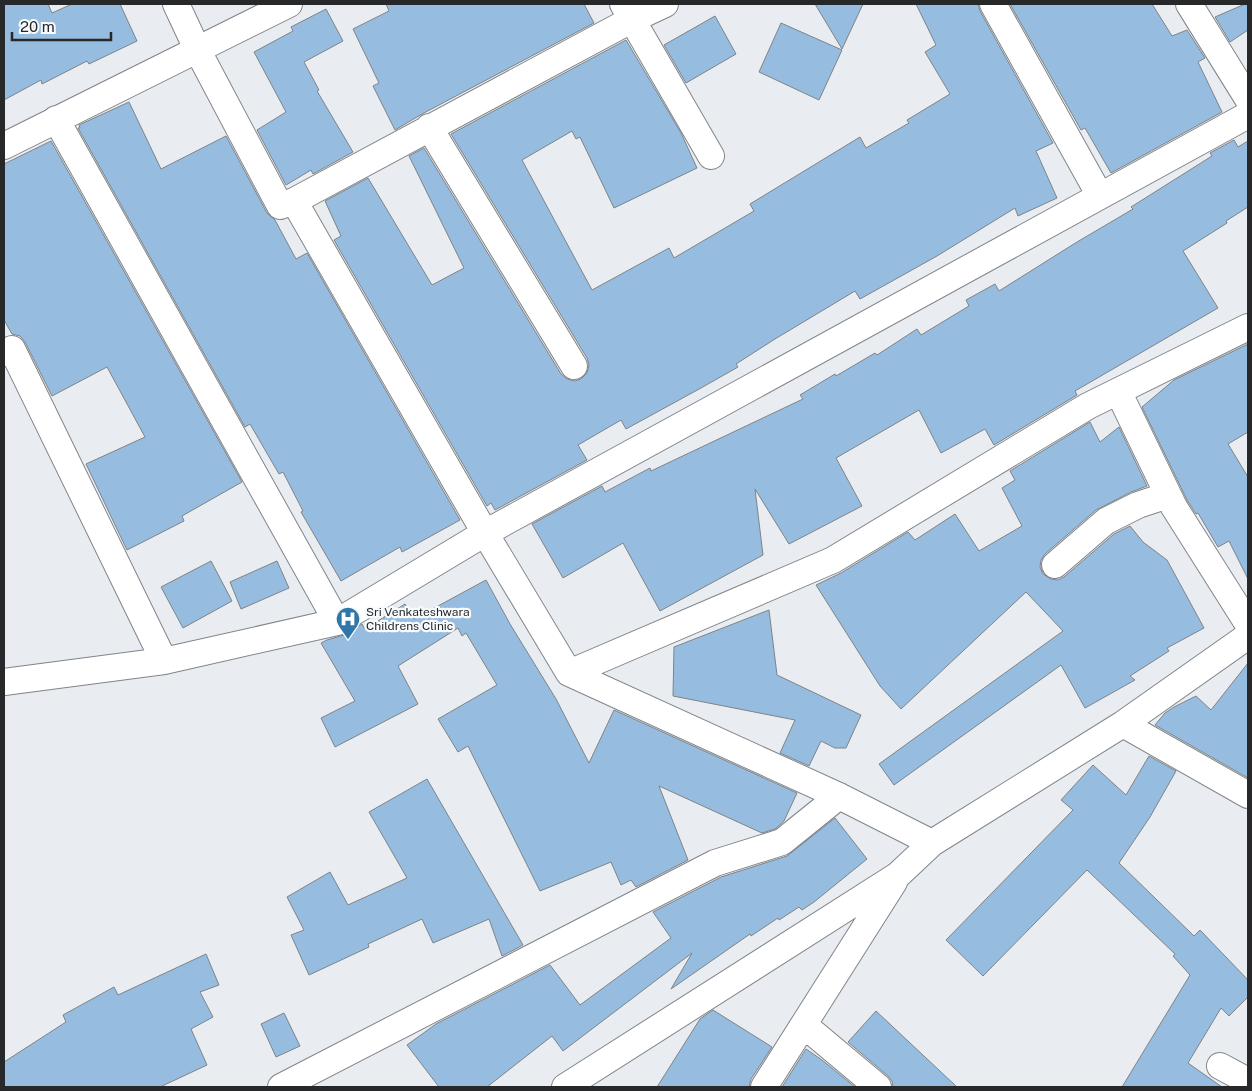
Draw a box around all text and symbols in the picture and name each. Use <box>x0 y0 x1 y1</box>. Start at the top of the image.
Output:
scale bar <box>12 10 111 42</box>
text: 20 m <box>20 18 55 35</box>
place label: Sri Venkateshwara Childrens Clinic <box>366 605 470 633</box>
hospital icon: Sri Venkateshwara Childrens Clinic <box>335 606 361 640</box>

